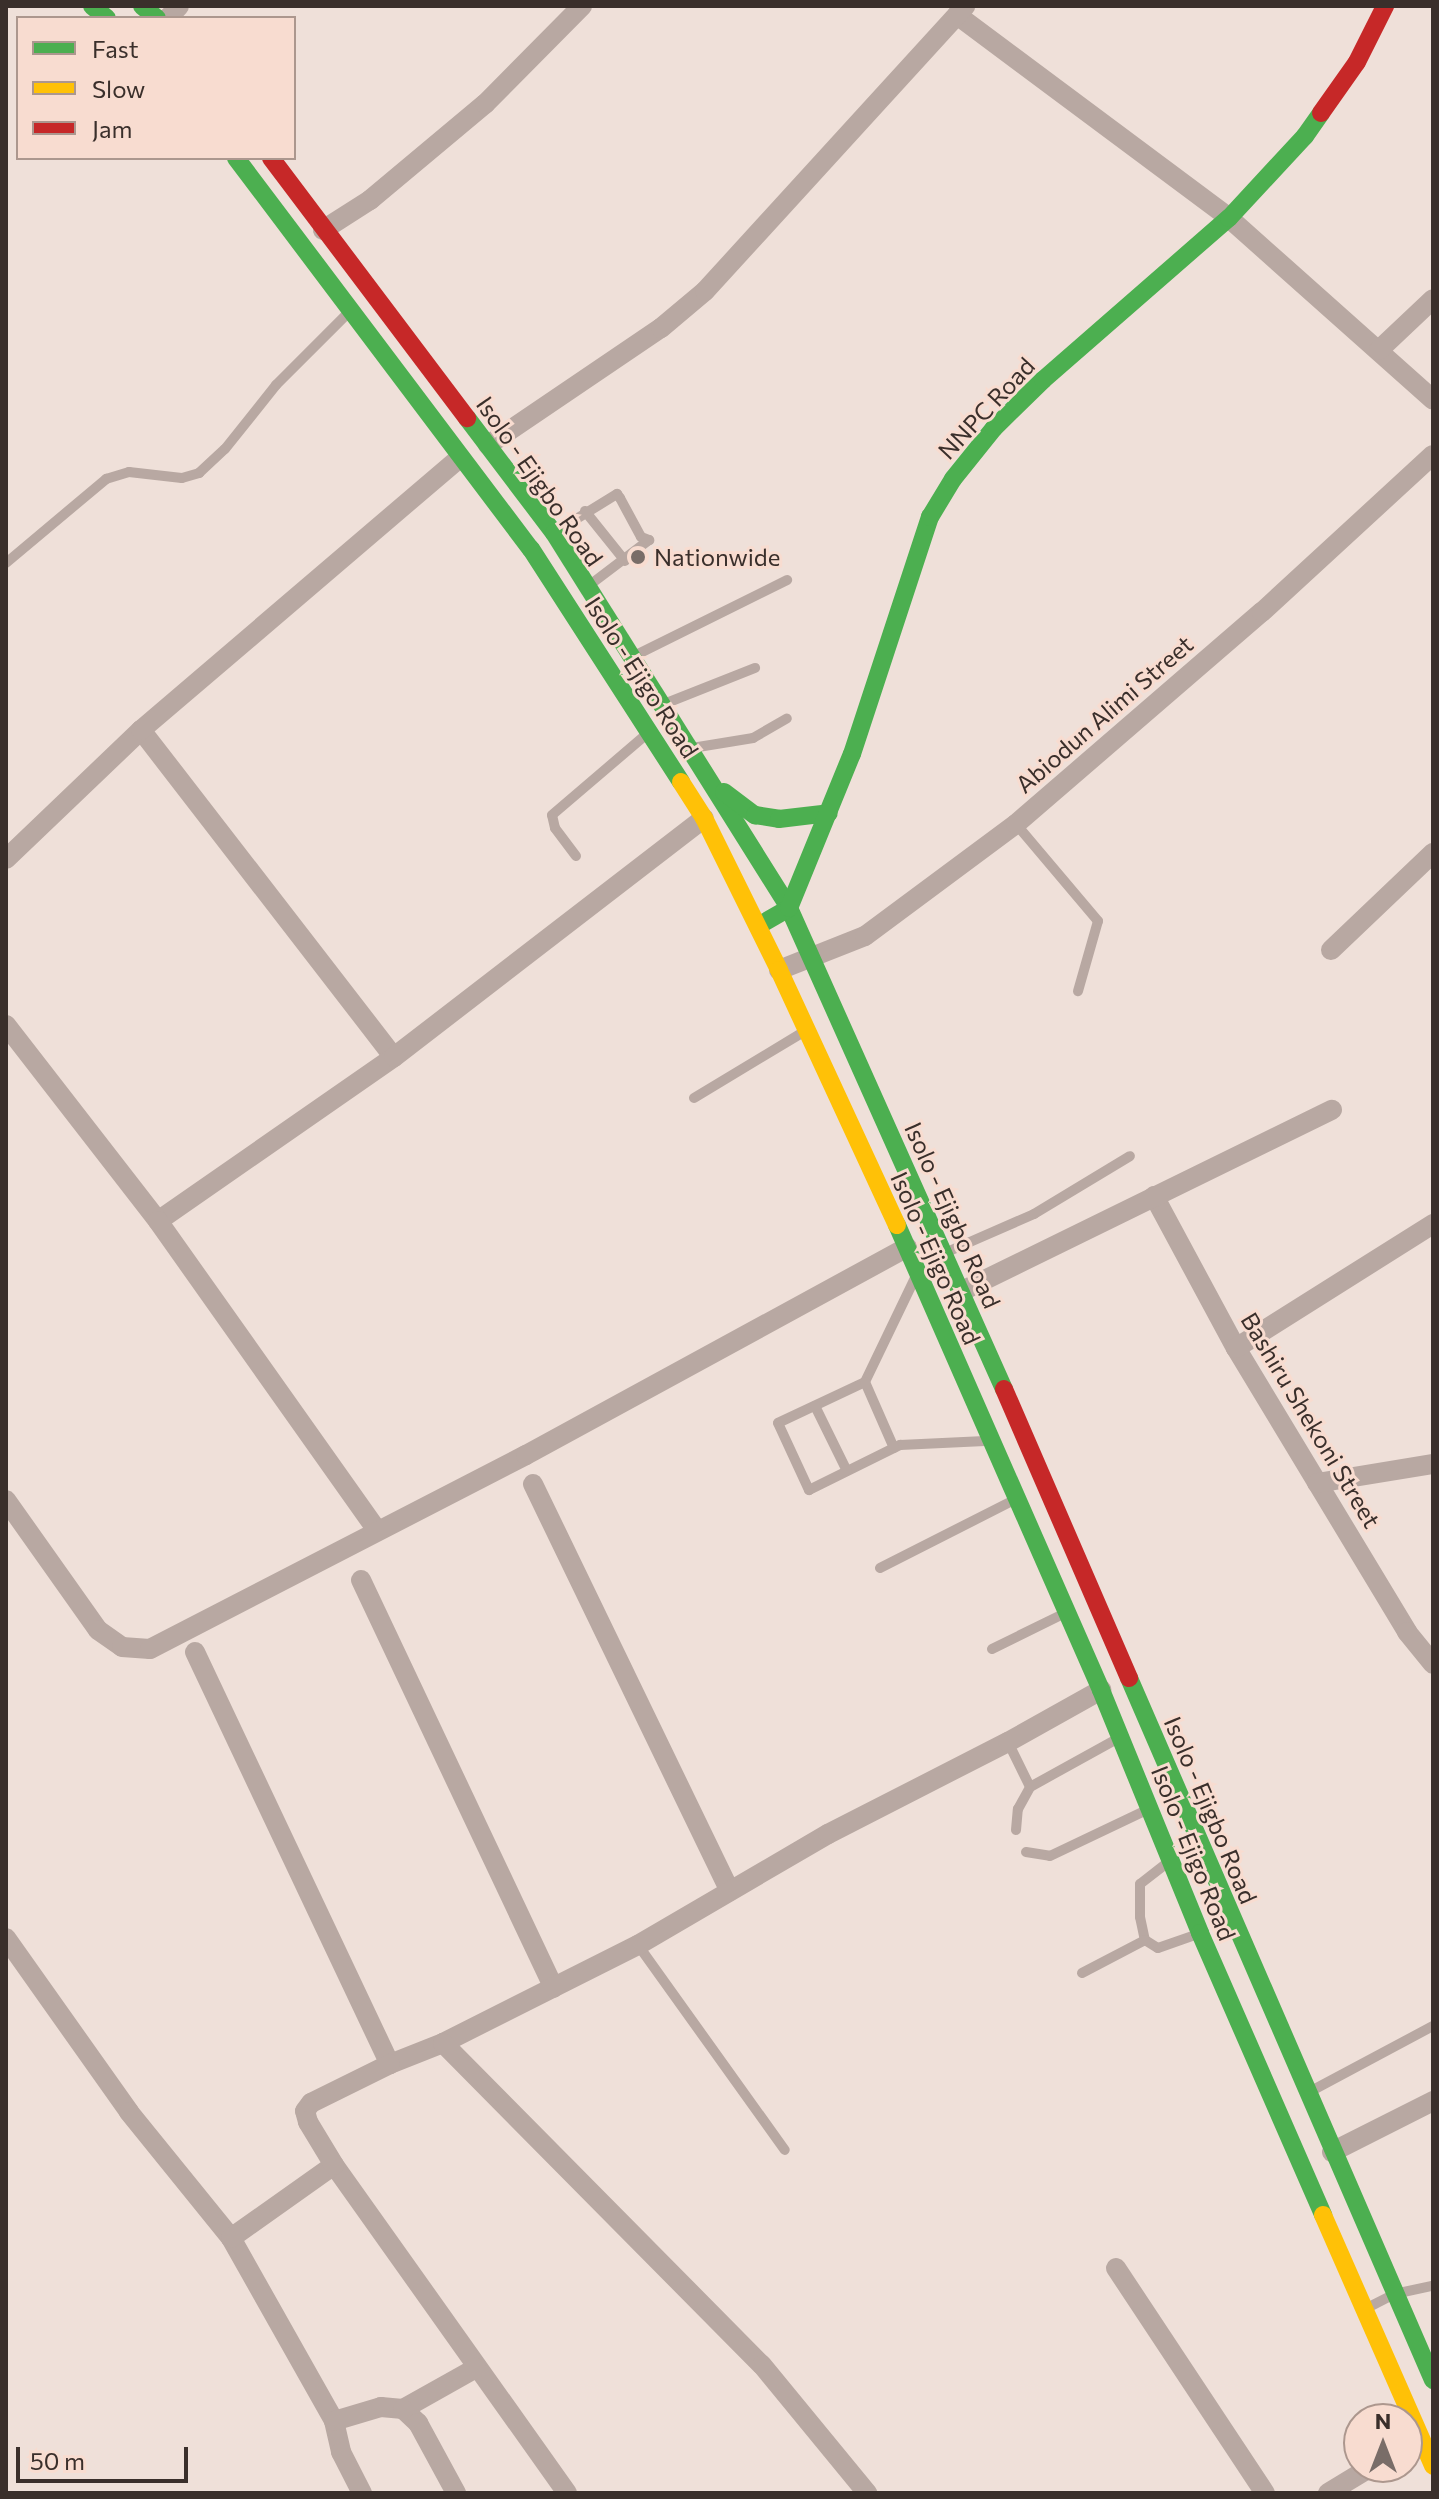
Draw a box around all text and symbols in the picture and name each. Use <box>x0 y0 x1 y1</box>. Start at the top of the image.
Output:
legend <box>16 16 296 160</box>
text: Fast <box>92 34 139 63</box>
text: Slow <box>92 74 145 103</box>
text: Jam <box>92 114 132 143</box>
street label: NNPC Road <box>932 351 1040 465</box>
street label: Isolo - Ejigbo Road <box>471 391 609 571</box>
place label: Nationwide <box>654 543 780 571</box>
marker: Nationwide <box>629 548 647 566</box>
street label: Isolo - Ejigo Road <box>579 591 705 763</box>
street label: Abiodun Alimi Street <box>1010 629 1198 799</box>
street label: Isolo - Ejigbo Road <box>899 1118 1007 1312</box>
street label: Isolo - Ejigo Road <box>885 1167 987 1349</box>
street label: Bashiru Shekoni Street <box>1235 1307 1387 1533</box>
street label: Isolo - Ejigbo Road <box>1159 1712 1263 1908</box>
street label: Isolo - Ejigo Road <box>1146 1761 1242 1945</box>
north arrow <box>1343 2403 1423 2483</box>
text: N <box>1375 2407 1391 2434</box>
scale bar <box>20 2431 192 2481</box>
text: 50 m <box>30 2446 85 2475</box>

